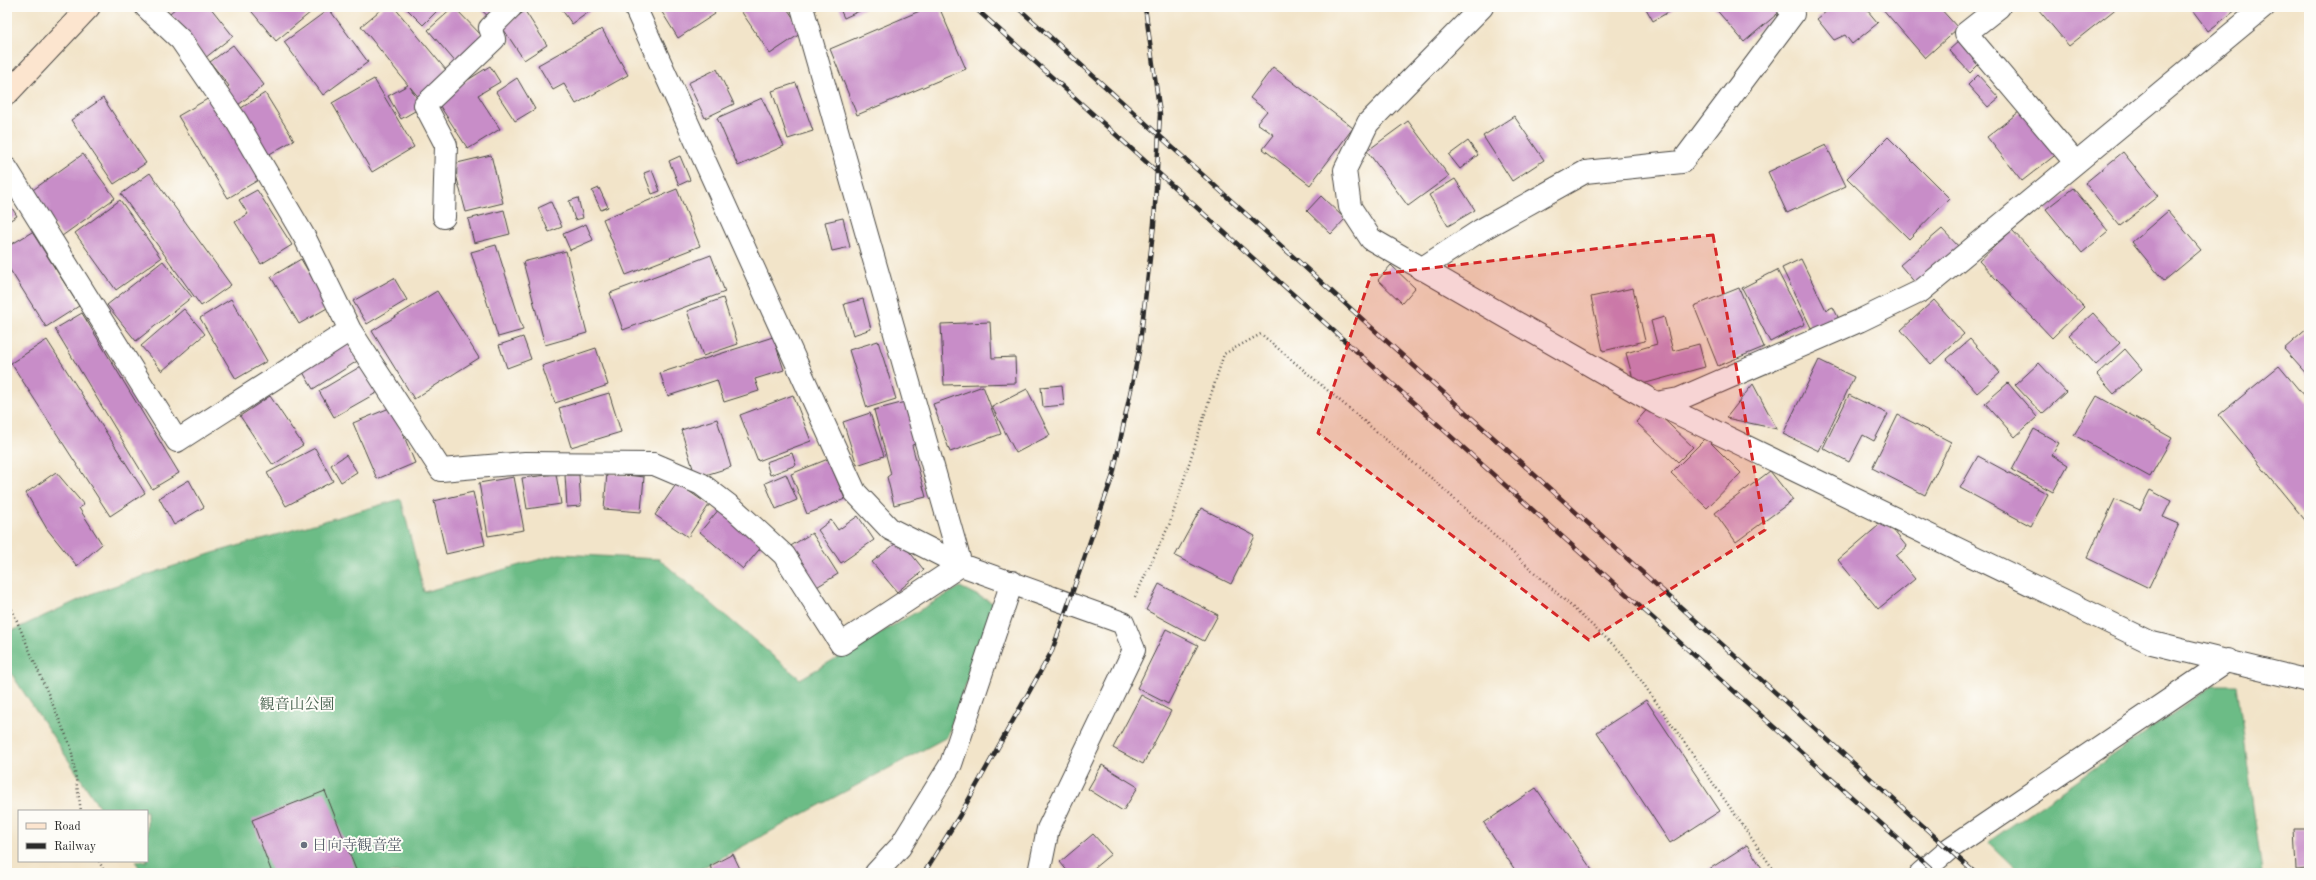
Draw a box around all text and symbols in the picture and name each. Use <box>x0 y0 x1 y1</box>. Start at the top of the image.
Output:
park label: 観音山公園 <box>259 696 335 713</box>
legend <box>18 810 148 862</box>
text: Road <box>54 821 81 833</box>
place label: 日向寺観音堂 <box>312 837 402 854</box>
marker: 日向寺観音堂 <box>299 840 309 850</box>
text: Railway <box>54 841 97 853</box>

